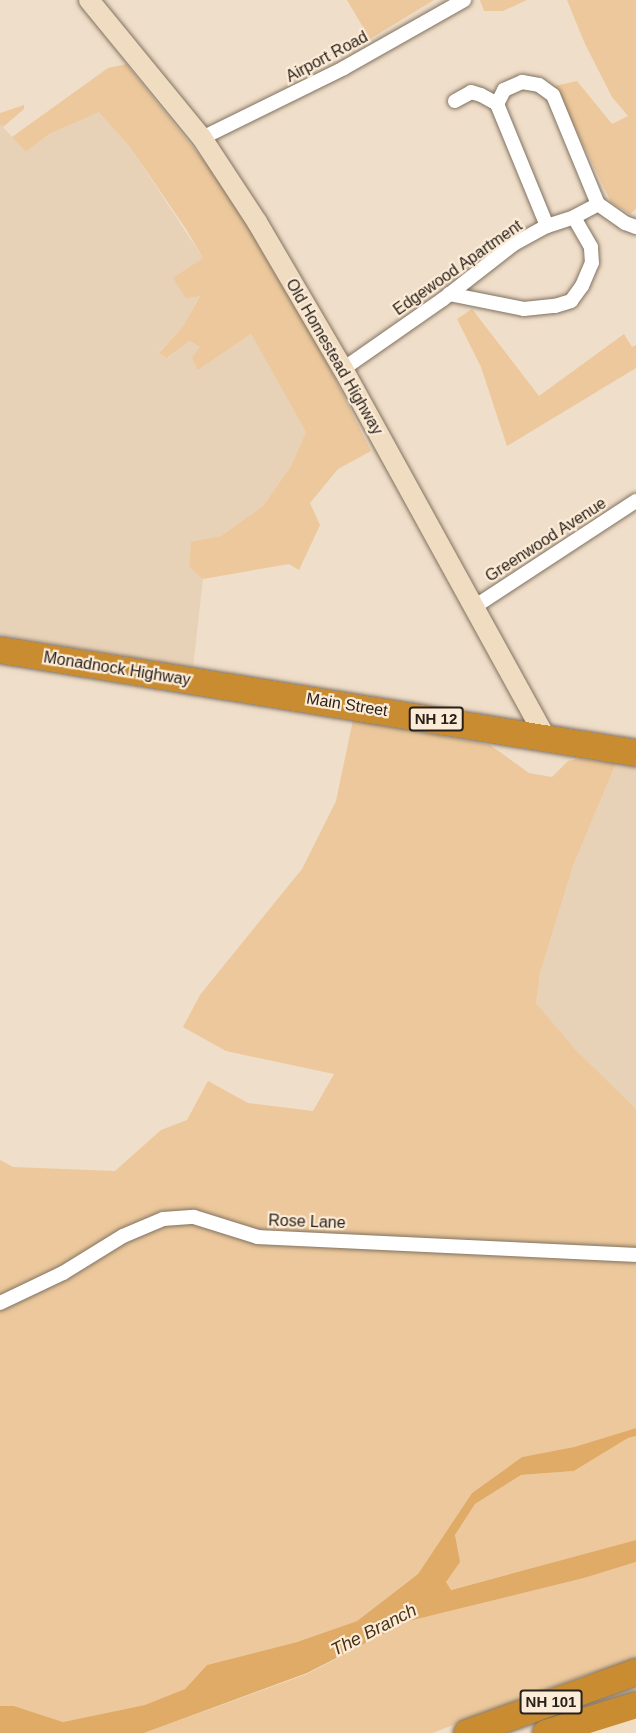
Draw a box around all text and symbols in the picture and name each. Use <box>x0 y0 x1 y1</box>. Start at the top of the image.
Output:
street label: Airport Road <box>283 27 371 87</box>
street label: Edgewood Apartment <box>389 216 527 320</box>
street label: Old Homestead Highway <box>281 276 387 438</box>
street label: Greenwood Avenue <box>482 494 610 586</box>
street label: Monadnock Highway <box>42 648 192 690</box>
street label: Main Street <box>305 689 389 721</box>
road number: NH 12 <box>408 707 464 731</box>
street label: Rose Lane <box>268 1211 346 1233</box>
water label: The Branch <box>328 1599 420 1661</box>
road number: NH 101 <box>520 1690 582 1714</box>

